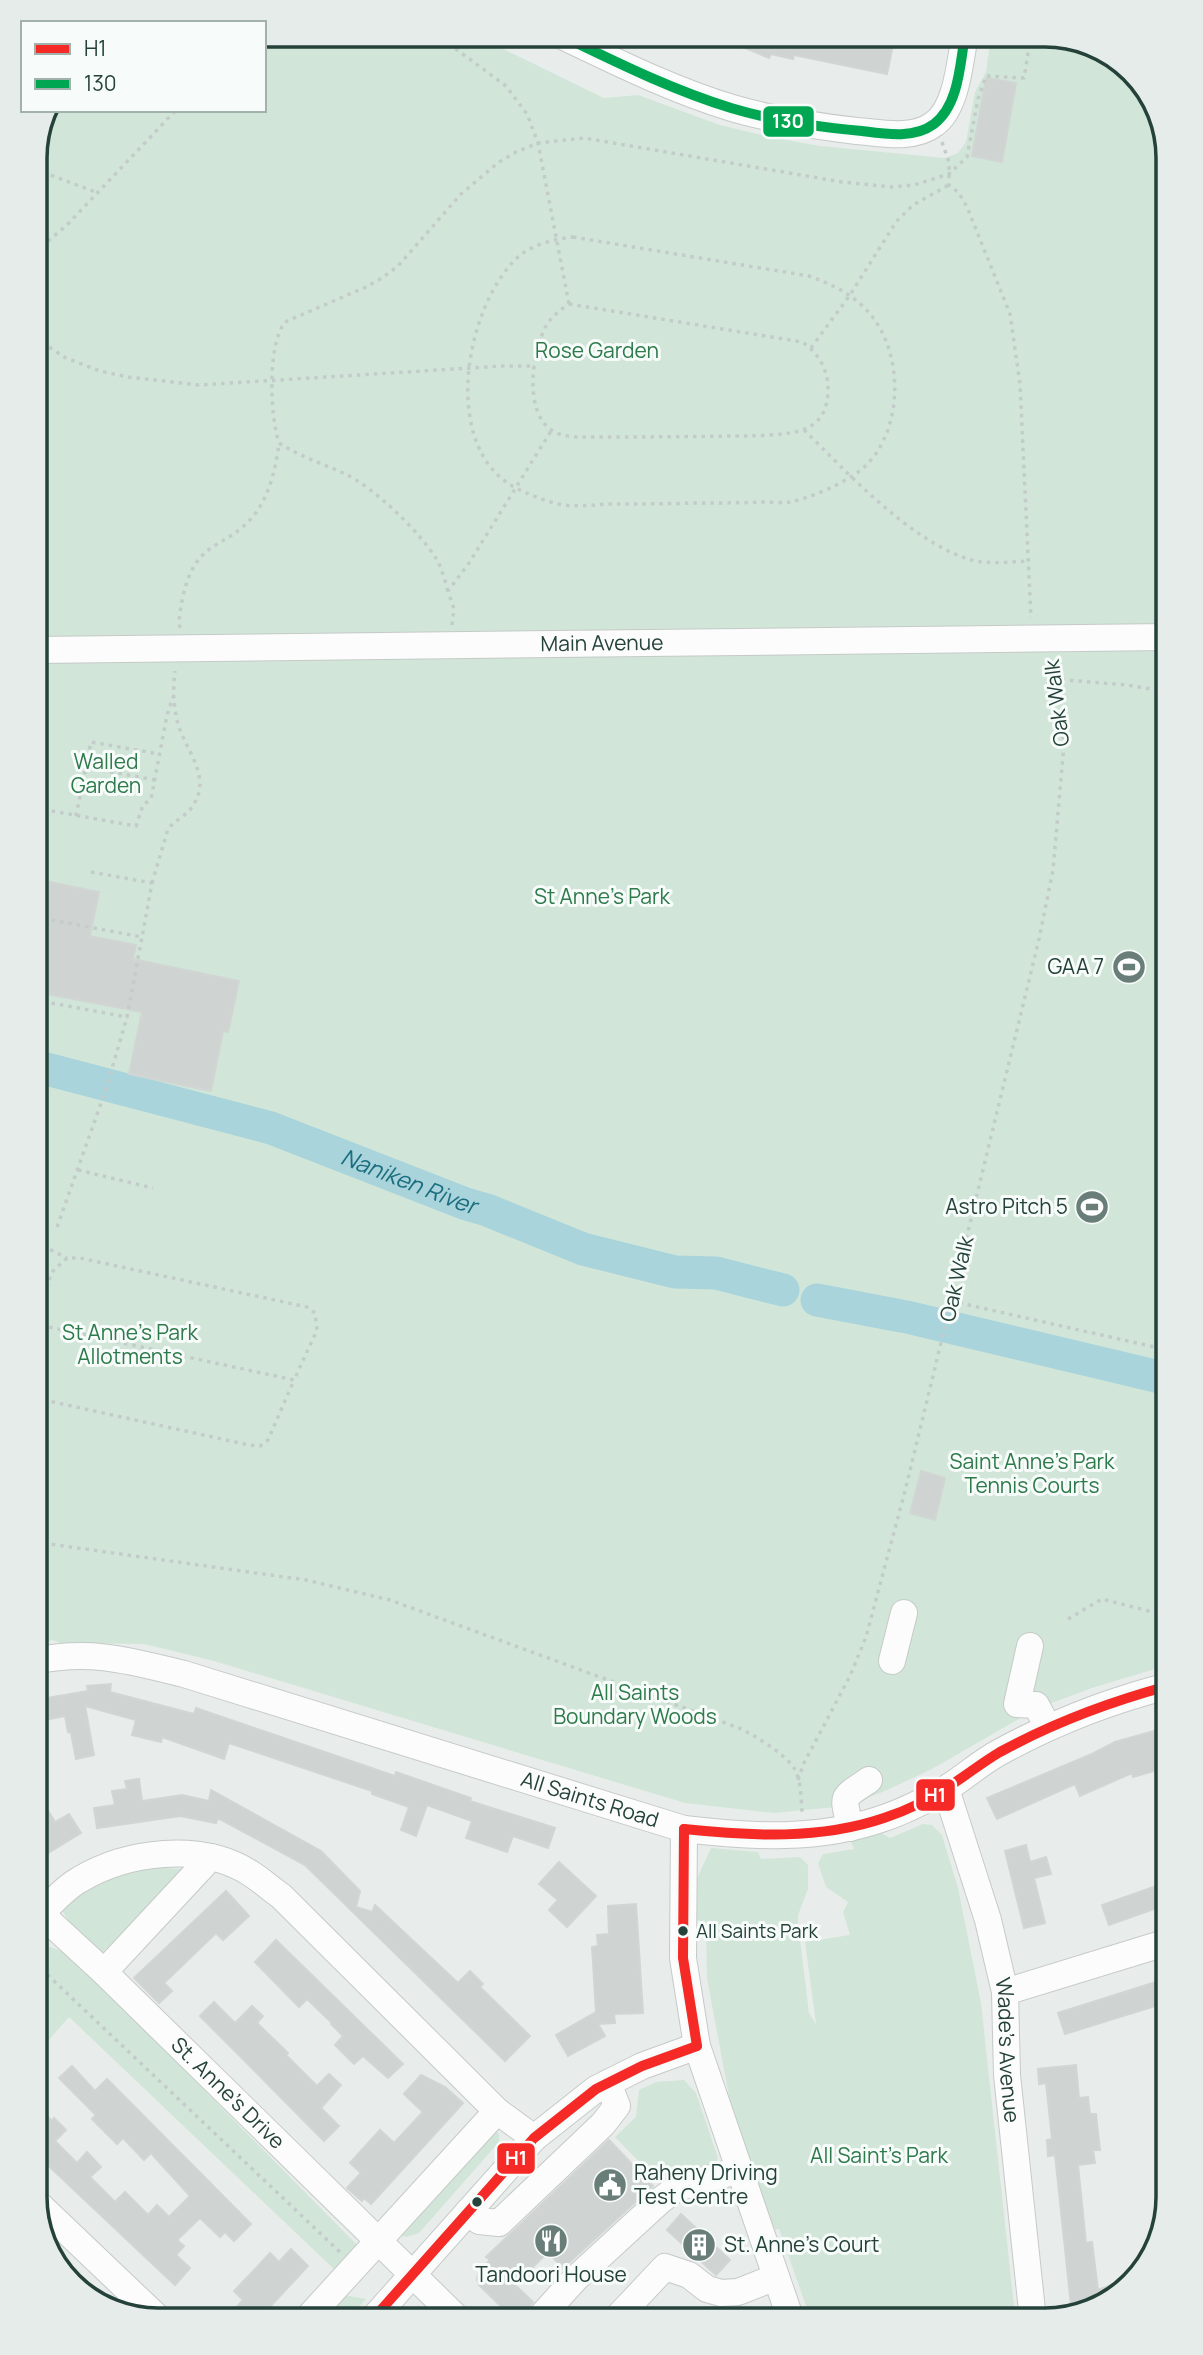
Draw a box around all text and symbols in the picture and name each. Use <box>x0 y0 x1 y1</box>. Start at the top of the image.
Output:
legend <box>21 21 266 112</box>
text: H1 <box>84 34 107 62</box>
text: 130 <box>84 69 117 97</box>
line badge: 130 <box>762 105 815 138</box>
text: 130 <box>772 108 804 134</box>
park label: Rose Garden <box>535 336 659 364</box>
street label: Main Avenue <box>540 628 664 657</box>
street label: Oak Walk <box>1037 658 1075 748</box>
park label: Walled Garden <box>71 747 141 799</box>
park label: St Anne's Park <box>534 882 671 910</box>
sports icon: GAA 7 <box>1110 948 1148 986</box>
place label: GAA 7 <box>1047 952 1104 980</box>
water label: Naniken River <box>337 1140 483 1222</box>
sports icon: Astro Pitch 5 <box>1073 1188 1111 1226</box>
place label: Astro Pitch 5 <box>945 1192 1068 1220</box>
street label: Oak Walk <box>933 1233 980 1324</box>
park label: St Anne's Park Allotments <box>62 1318 199 1370</box>
park label: Saint Anne's Park Tennis Courts <box>949 1447 1115 1499</box>
park label: All Saints Boundary Woods <box>553 1678 717 1730</box>
street label: All Saints Road <box>518 1764 662 1833</box>
line badge: H1 <box>915 1778 956 1812</box>
text: H1 <box>924 1782 946 1808</box>
place label: All Saints Park <box>696 1918 819 1944</box>
marker: All Saints Park <box>676 1924 690 1938</box>
street label: Wade's Avenue <box>989 1975 1027 2124</box>
street label: St. Anne's Drive <box>166 2031 291 2155</box>
park label: All Saint's Park <box>810 2141 948 2169</box>
line badge: H1 <box>496 2142 536 2175</box>
text: H1 <box>505 2145 527 2171</box>
place label: Raheny Driving Test Centre <box>634 2158 778 2210</box>
public building icon: Raheny Driving Test Centre <box>591 2166 629 2204</box>
unlabelled marker <box>470 2195 484 2209</box>
restaurant icon: Tandoori House <box>532 2222 570 2260</box>
building icon: St. Anne's Court <box>680 2226 718 2264</box>
place label: St. Anne's Court <box>724 2230 879 2258</box>
place label: Tandoori House <box>475 2260 627 2288</box>

